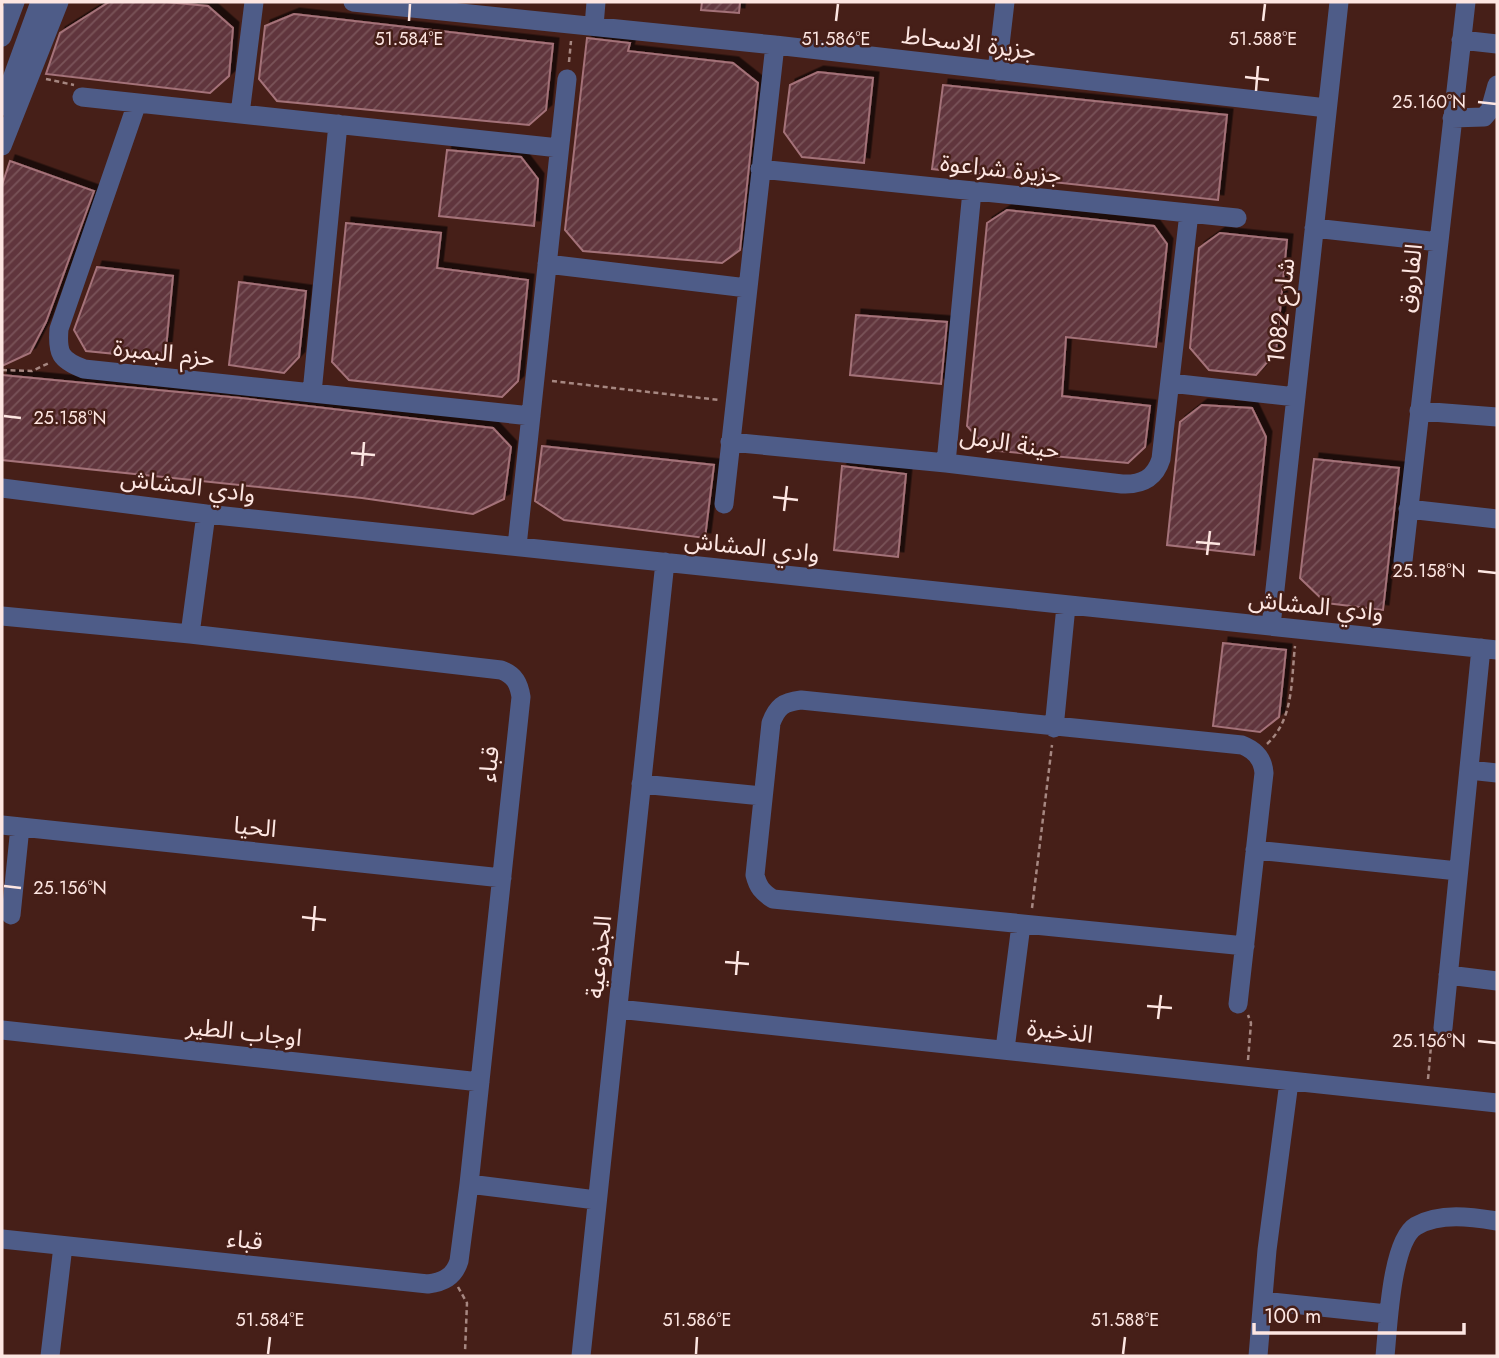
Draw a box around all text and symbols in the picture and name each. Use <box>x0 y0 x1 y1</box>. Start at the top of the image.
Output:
street label: جزيرة الاسحاط <box>900 17 1038 68</box>
text: 51.584°E <box>374 26 444 52</box>
text: 51.586°E <box>802 26 870 52</box>
text: 51.588°E <box>1229 26 1297 52</box>
text: 25.160°N <box>1392 89 1466 115</box>
street label: جزيرة شراعوة <box>938 145 1064 192</box>
street label: الفاروق <box>1388 242 1431 314</box>
street label: شارع 1082 <box>1258 256 1303 365</box>
street label: حزم البمبرة <box>111 330 217 376</box>
text: 25.158°N <box>34 405 106 431</box>
street label: حينة الرمل <box>958 417 1063 468</box>
street label: وادي المشاش <box>118 460 257 513</box>
street label: وادي المشاش <box>683 522 821 573</box>
text: 25.158°N <box>1393 558 1465 584</box>
street label: وادي المشاش <box>1247 581 1385 632</box>
street label: قباء <box>469 744 508 784</box>
street label: الحيا <box>232 807 278 846</box>
text: 25.156°N <box>33 875 107 901</box>
street label: الجذوعية <box>577 914 620 1000</box>
street label: اوجاب الطير <box>184 1008 304 1055</box>
street label: الذخيرة <box>1025 1009 1095 1052</box>
text: 25.156°N <box>1392 1028 1466 1054</box>
street label: قباء <box>225 1220 265 1259</box>
scale bar <box>1254 1292 1464 1336</box>
text: 100 m <box>1264 1301 1321 1331</box>
text: 51.584°E <box>235 1307 305 1333</box>
text: 51.586°E <box>663 1307 731 1333</box>
text: 51.588°E <box>1091 1307 1159 1333</box>

